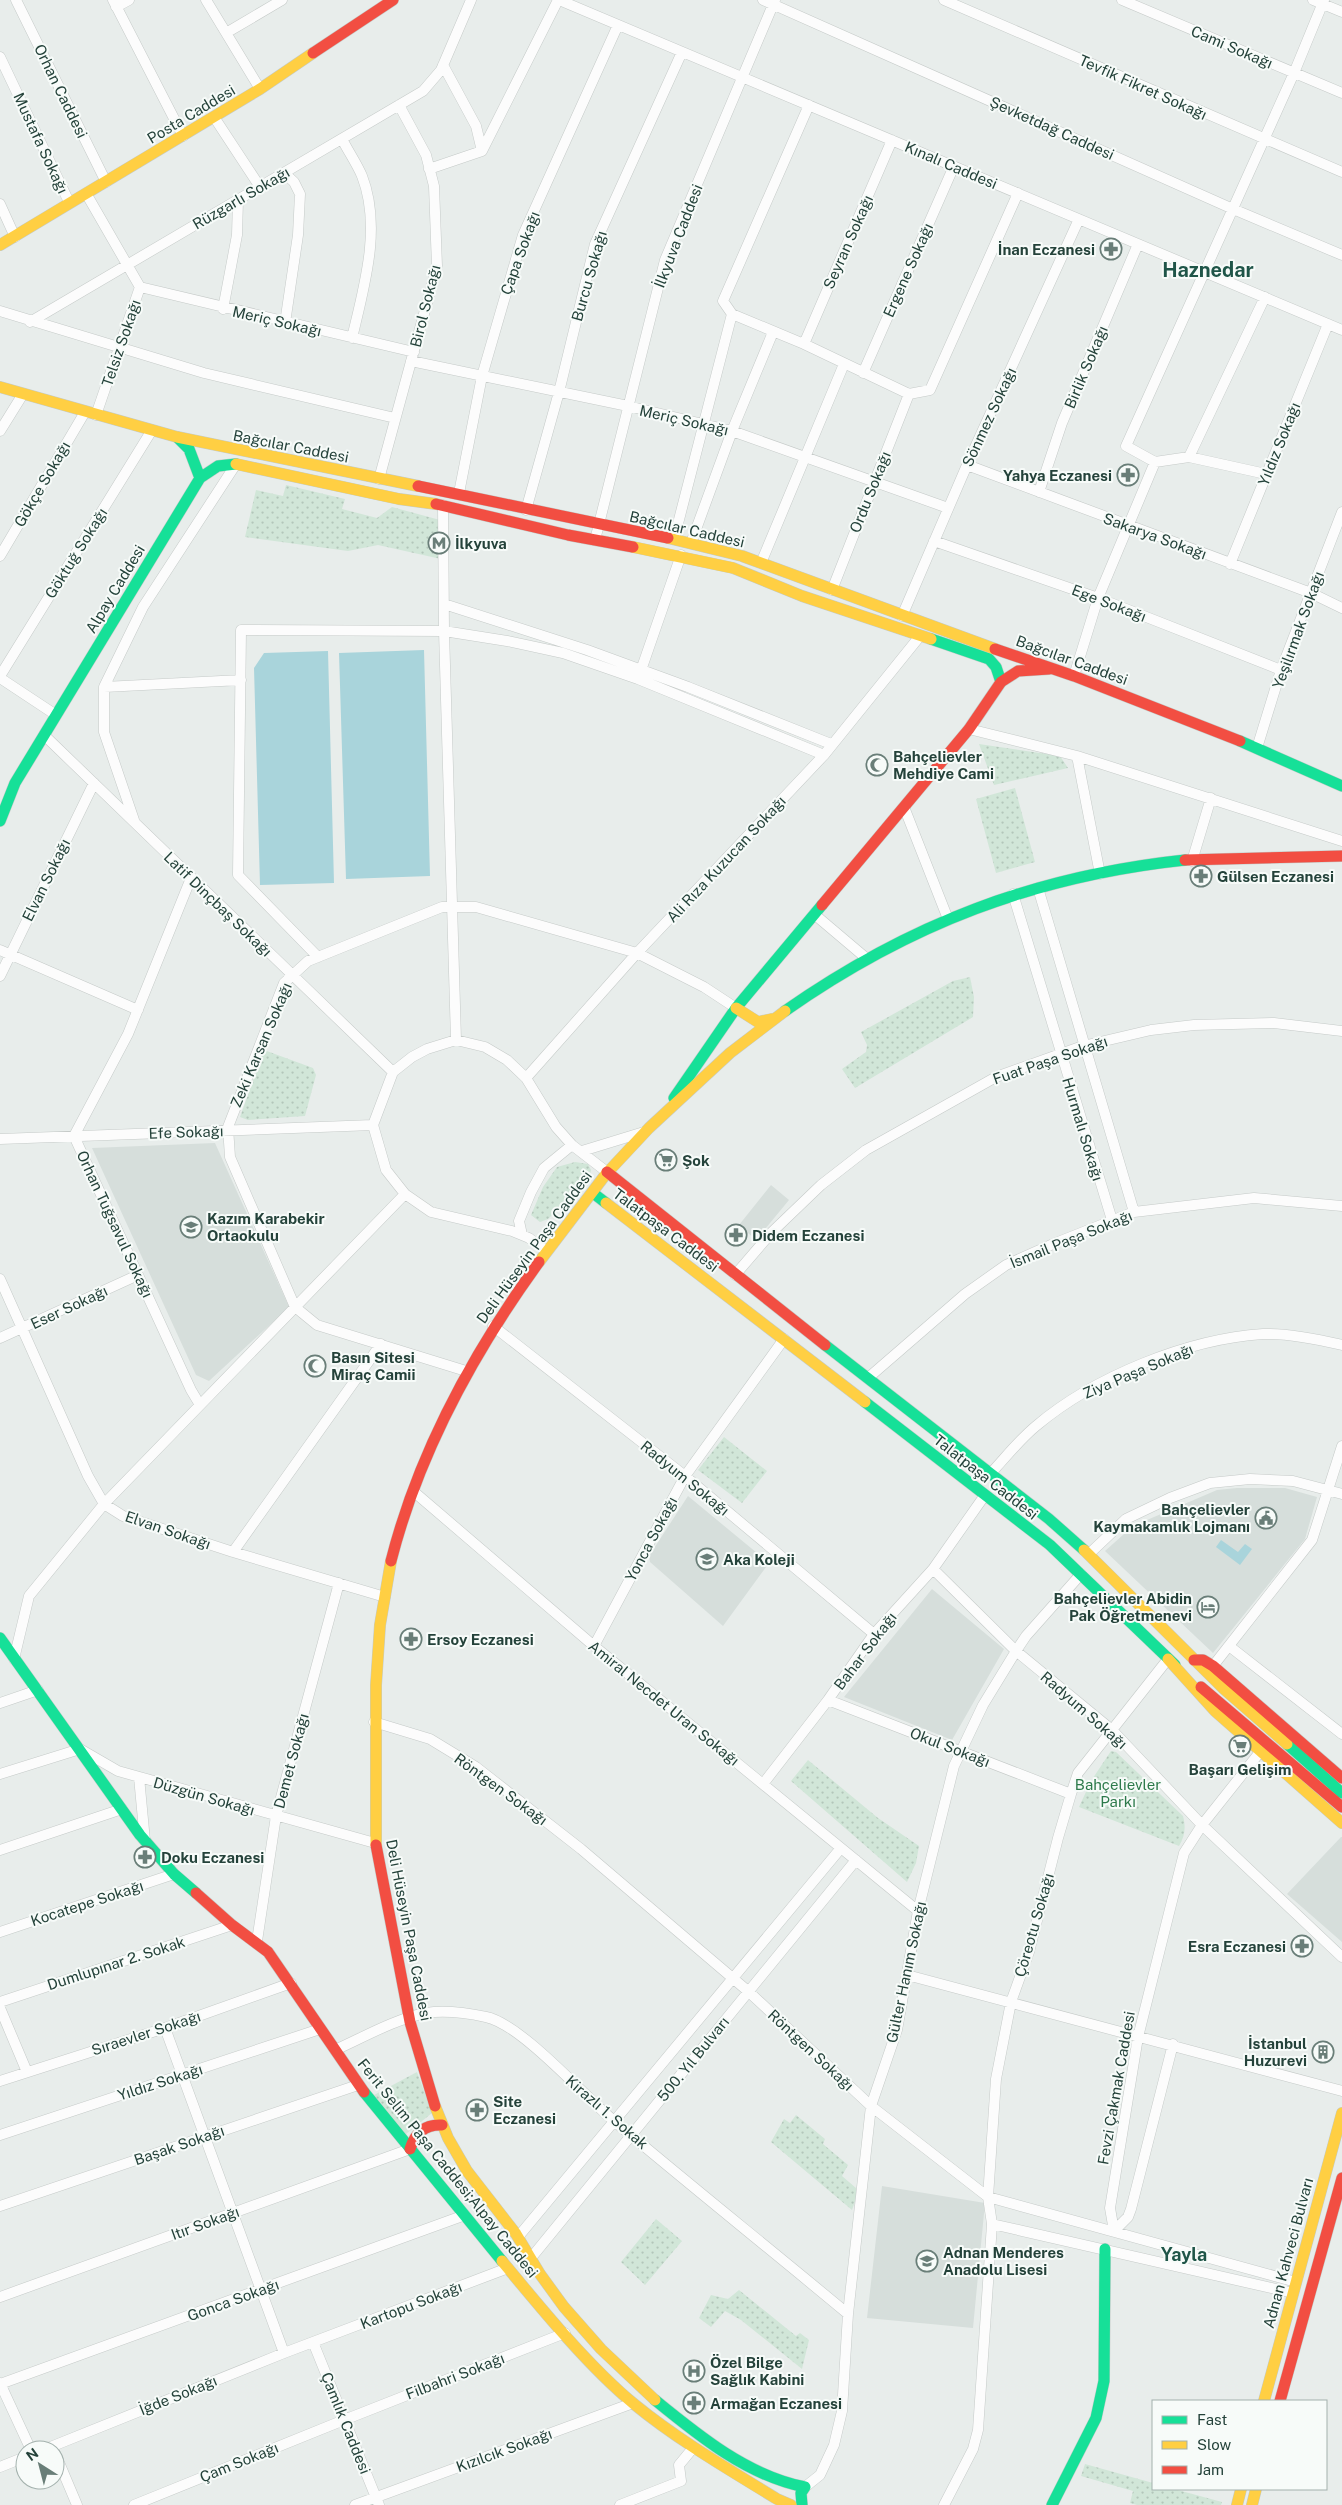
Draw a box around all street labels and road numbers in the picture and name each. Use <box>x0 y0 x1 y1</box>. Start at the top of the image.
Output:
street label: Cami Sokağı <box>1189 22 1275 72</box>
street label: Orhan Caddesi <box>31 41 91 141</box>
street label: Tevfik Fikret Sokağı <box>1076 51 1210 123</box>
street label: Posta Caddesi <box>144 81 238 147</box>
street label: Mustafa Sokağı <box>10 90 72 196</box>
street label: Şevketdağ Caddesi <box>987 93 1117 163</box>
street label: Kınalı Caddesi <box>902 138 1000 192</box>
street label: Rüzgarlı Sokağı <box>190 163 292 233</box>
street label: İlkyuva Caddesi <box>649 181 706 290</box>
street label: Seyran Sokağı <box>820 193 876 291</box>
street label: Çapa Sokağı <box>497 209 543 297</box>
street label: Ergene Sokağı <box>880 220 936 320</box>
street label: Burcu Sokağı <box>568 229 610 323</box>
street label: Birol Sokağı <box>407 263 443 349</box>
street label: Telsiz Sokağı <box>98 297 144 389</box>
street label: Meriç Sokağı <box>231 302 323 340</box>
street label: Birlik Sokağı <box>1061 323 1111 411</box>
street label: Sönmez Sokağı <box>959 365 1019 469</box>
street label: Yıldız Sokağı <box>1255 400 1303 488</box>
street label: Meriç Sokağı <box>638 401 730 439</box>
street label: Bağcılar Caddesi <box>232 426 350 466</box>
street label: Gökçe Sokağı <box>11 438 73 530</box>
street label: Ordu Sokağı <box>846 449 894 535</box>
street label: Göktuğ Sokağı <box>41 505 111 601</box>
street label: Bağcılar Caddesi <box>628 507 746 551</box>
street label: Sakarya Sokağı <box>1101 509 1209 563</box>
street label: Alpay Caddesi <box>82 542 148 636</box>
street label: Yeşilırmak Sokağı <box>1269 569 1327 691</box>
street label: Ege Sokağı <box>1069 581 1149 625</box>
street label: Bağcılar Caddesi <box>1014 632 1130 688</box>
street label: Ali Rıza Kuzucan Sokağı <box>663 792 789 926</box>
street label: Elvan Sokağı <box>19 836 73 924</box>
street label: Latif Dinçbaş Sokağı <box>161 848 275 960</box>
street label: Zeki Karsan Sokağı <box>227 980 295 1110</box>
street label: Fuat Paşa Sokağı <box>990 1032 1110 1088</box>
street label: Hurmalı Sokağı <box>1059 1075 1107 1183</box>
street label: Efe Sokağı <box>148 1122 224 1142</box>
street label: Orhan Tuğsavul Sokağı <box>73 1148 157 1300</box>
street label: Deli Hüseyin Paşa Caddesi <box>473 1167 595 1327</box>
street label: Talatpaşa Caddesi <box>610 1185 722 1275</box>
street label: İsmail Paşa Sokağı <box>1007 1206 1135 1271</box>
street label: Eser Sokağı <box>28 1282 110 1332</box>
street label: Ziya Paşa Sokağı <box>1080 1340 1196 1402</box>
street label: Talatpaşa Caddesi <box>931 1431 1041 1523</box>
street label: Radyum Sokağı <box>637 1437 733 1519</box>
street label: Yonca Sokağı <box>622 1494 680 1584</box>
street label: Elvan Sokağı <box>123 1507 213 1553</box>
street label: Bahar Sokağı <box>830 1609 900 1693</box>
street label: Amiral Necdet Uran Sokağı <box>585 1637 743 1769</box>
street label: Radyum Sokağı <box>1037 1668 1131 1752</box>
street label: Demet Sokağı <box>270 1712 312 1810</box>
street label: Okul Sokağı <box>908 1724 992 1770</box>
street label: Röntgen Sokağı <box>451 1750 551 1828</box>
street label: Düzgün Sokağı <box>151 1773 257 1819</box>
street label: Deli Hüseyin Paşa Caddesi <box>383 1838 435 2022</box>
street label: Çöreotu Sokağı <box>1011 1871 1057 1979</box>
street label: Kocatepe Sokağı <box>29 1877 145 1929</box>
street label: Gülter Hanım Sokağı <box>883 1900 929 2044</box>
street label: Dumlupınar 2. Sokak <box>45 1933 187 1993</box>
street label: Röntgen Sokağı <box>765 2006 857 2094</box>
street label: Sıraevler Sokağı <box>89 2007 203 2059</box>
street label: Fevzi Çakmak Caddesi <box>1094 2010 1138 2166</box>
street label: 500. Yıl Bulvarı <box>654 2013 732 2105</box>
street label: Ferit Selim Paşa Caddesi;Alpay Caddesi <box>354 2055 542 2281</box>
street label: Yıldız Sokağı <box>115 2060 205 2104</box>
street label: Kirazlı 1. Sokak <box>562 2072 652 2152</box>
street label: Başak Sokağı <box>132 2122 226 2168</box>
street label: Adnan Kahveci Bulvarı <box>1260 2176 1316 2330</box>
street label: Itır Sokağı <box>169 2203 241 2243</box>
street label: Gonca Sokağı <box>185 2276 281 2324</box>
street label: Kartopu Sokağı <box>358 2278 464 2332</box>
street label: Filbahri Sokağı <box>403 2349 507 2403</box>
street label: Çamlık Caddesi <box>318 2370 374 2476</box>
street label: İğde Sokağı <box>136 2371 219 2418</box>
street label: Kızılcık Sokağı <box>454 2425 554 2475</box>
street label: Çam Sokağı <box>197 2439 281 2485</box>

